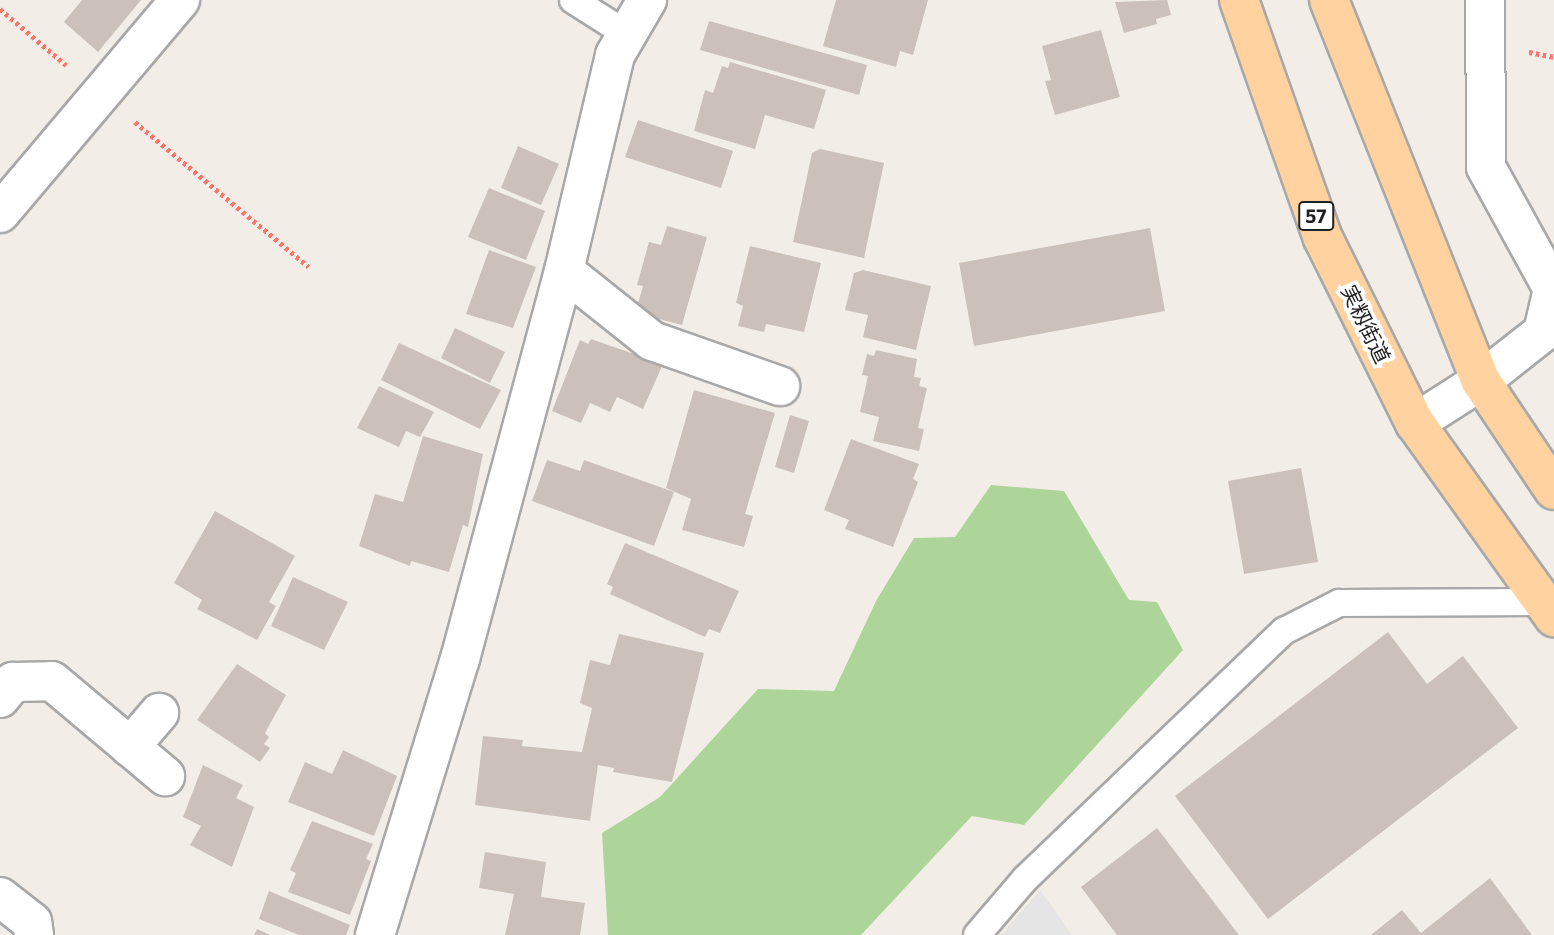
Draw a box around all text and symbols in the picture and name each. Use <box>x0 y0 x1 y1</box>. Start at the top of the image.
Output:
road number: 57 <box>1297 200 1335 232</box>
street label: 実籾街道 <box>1336 281 1396 367</box>

